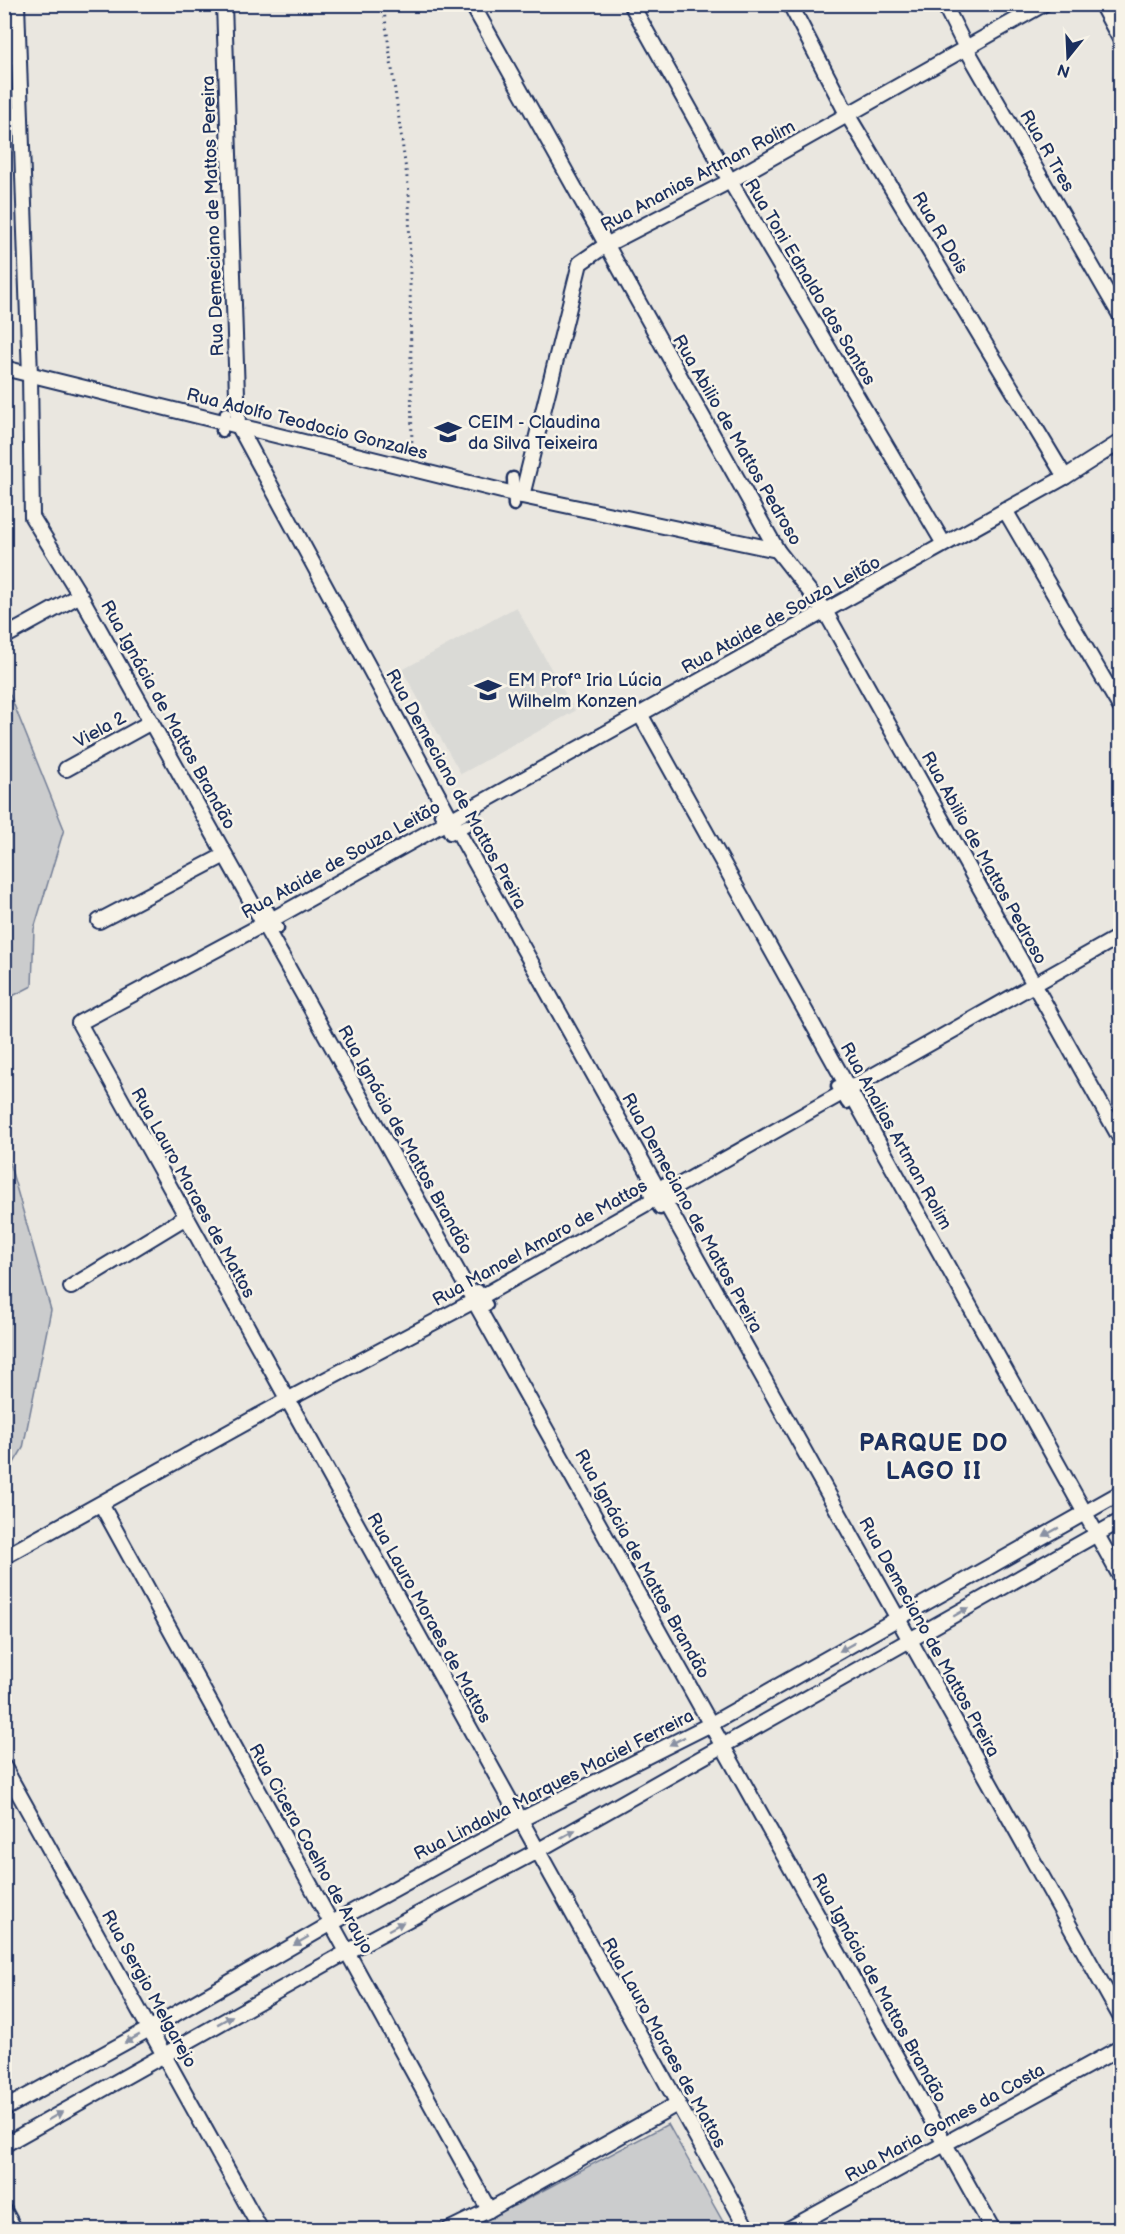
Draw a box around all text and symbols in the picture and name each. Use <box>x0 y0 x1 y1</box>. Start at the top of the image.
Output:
north arrow <box>1038 27 1098 87</box>
text: N <box>1055 59 1072 81</box>
street label: Rua Demeciano de Mattos Pereira <box>198 75 228 357</box>
street label: Rua R Tres <box>1015 107 1079 196</box>
street label: Rua Ananias Artman Rolim <box>597 116 799 236</box>
street label: Rua Toni Ednaldo dos Santos <box>740 175 880 389</box>
street label: Rua R Dois <box>907 188 973 278</box>
street label: Rua Abilio de Mattos Pedroso <box>668 331 806 549</box>
street label: Rua Adolfo Teodocio Gonzales <box>184 384 430 464</box>
place label: CEIM - Claudina da Silva Teixeira <box>468 412 600 454</box>
school or university icon: CEIM - Claudina da Silva Teixeira <box>433 417 463 447</box>
street label: Rua Ataide de Souza Leitão <box>678 551 884 679</box>
street label: Rua Ignácia de Mattos Brandão <box>96 597 240 833</box>
street label: Rua Demeciano de Mattos Preira <box>381 665 531 913</box>
place label: EM Profª Iria Lúcia Wilhelm Konzen <box>508 670 662 712</box>
school or university icon: EM Profª Iria Lúcia Wilhelm Konzen <box>473 675 503 705</box>
street label: Viela 2 <box>71 707 130 753</box>
street label: Rua Abilio de Mattos Pedroso <box>917 748 1051 968</box>
street label: Rua Ataide de Souza Leitão <box>238 796 444 924</box>
street label: Rua Ignácia de Mattos Brandão <box>333 1022 477 1258</box>
street label: Rua Analias Artman Rolim <box>836 1039 956 1233</box>
street label: Rua Lauro Moraes de Mattos <box>126 1084 260 1302</box>
street label: Rua Demeciano de Mattos Preira <box>617 1089 767 1337</box>
street label: Rua Manoel Amaro de Mattos <box>429 1175 651 1311</box>
district label: PARQUE DO LAGO II <box>859 1429 1009 1486</box>
street label: Rua Ignácia de Mattos Brandão <box>570 1446 714 1682</box>
street label: Rua Lauro Moraes de Mattos <box>362 1509 496 1727</box>
street label: Rua Demeciano de Mattos Preira <box>854 1513 1004 1761</box>
one-way arrow <box>1042 1527 1059 1537</box>
one-way arrow <box>953 1606 969 1617</box>
one-way arrow <box>838 1642 855 1652</box>
street label: Rua Lindalva Marques Maciel Ferreira <box>411 1705 697 1865</box>
one-way arrow <box>668 1737 685 1746</box>
street label: Rua Cicera Coelho de Araujo <box>244 1740 378 1958</box>
one-way arrow <box>559 1829 576 1839</box>
street label: Rua Ignácia de Mattos Brandão <box>807 1870 951 2106</box>
street label: Rua Sergio Melgarejo <box>97 1907 201 2071</box>
one-way arrow <box>388 1921 405 1931</box>
street label: Rua Lauro Moraes de Mattos <box>597 1934 731 2152</box>
one-way arrow <box>293 1936 309 1947</box>
one-way arrow <box>217 2015 234 2025</box>
one-way arrow <box>124 2033 140 2044</box>
street label: Rua Maria Gomes da Costa <box>842 2059 1048 2187</box>
one-way arrow <box>47 2111 64 2121</box>

